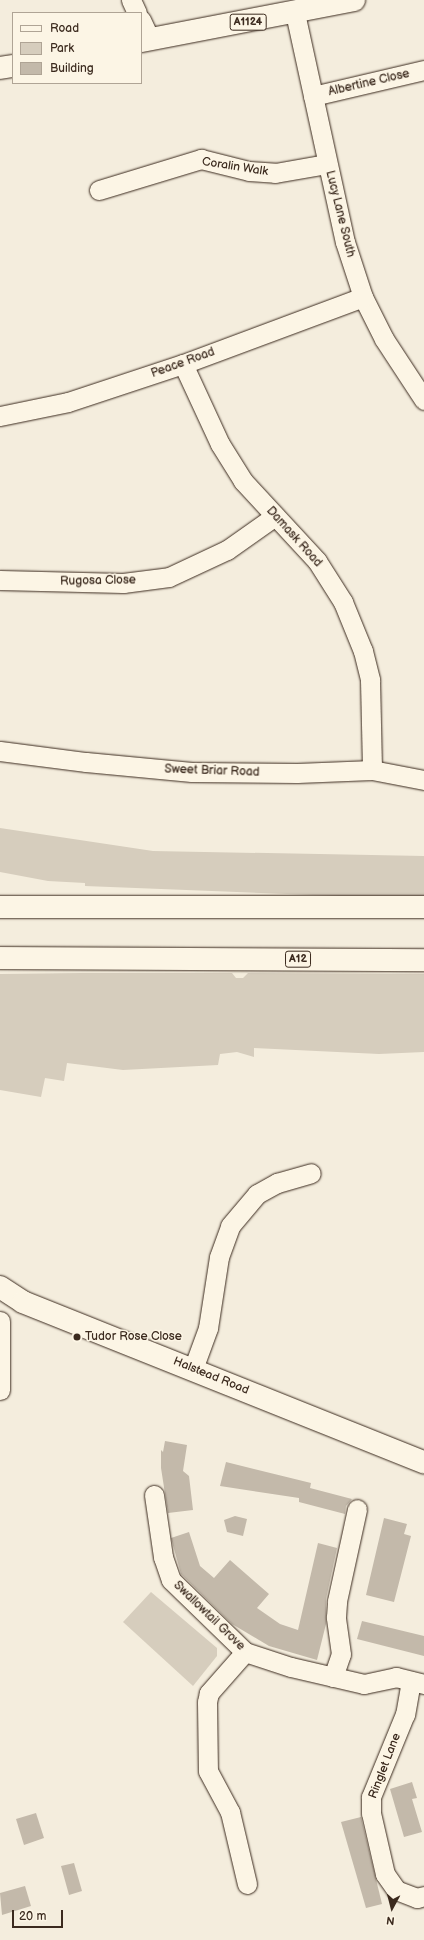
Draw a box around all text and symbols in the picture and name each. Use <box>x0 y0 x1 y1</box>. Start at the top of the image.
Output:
legend <box>12 12 142 84</box>
road number: A1124 <box>229 13 267 31</box>
text: Road <box>50 21 79 36</box>
text: Park <box>50 41 74 56</box>
text: Building <box>50 61 94 76</box>
street label: Albertine Close <box>327 67 411 99</box>
street label: Coralin Walk <box>201 155 269 179</box>
street label: Lucy Lane South <box>322 169 358 259</box>
street label: Peace Road <box>149 345 217 381</box>
street label: Damask Road <box>263 504 325 570</box>
street label: Rugosa Close <box>60 573 136 589</box>
street label: Sweet Briar Road <box>164 762 260 780</box>
road number: A12 <box>285 950 311 968</box>
place label: Tudor Rose Close <box>85 1330 182 1344</box>
marker: Tudor Rose Close <box>72 1332 82 1342</box>
street label: Halstead Road <box>171 1354 251 1398</box>
street label: Swallowtail Grove <box>170 1578 248 1654</box>
street label: Ringlet Lane <box>366 1731 404 1801</box>
north arrow <box>372 1888 412 1928</box>
scale bar <box>14 1902 65 1928</box>
text: 20 m <box>19 1909 46 1924</box>
text: N <box>386 1913 395 1927</box>

